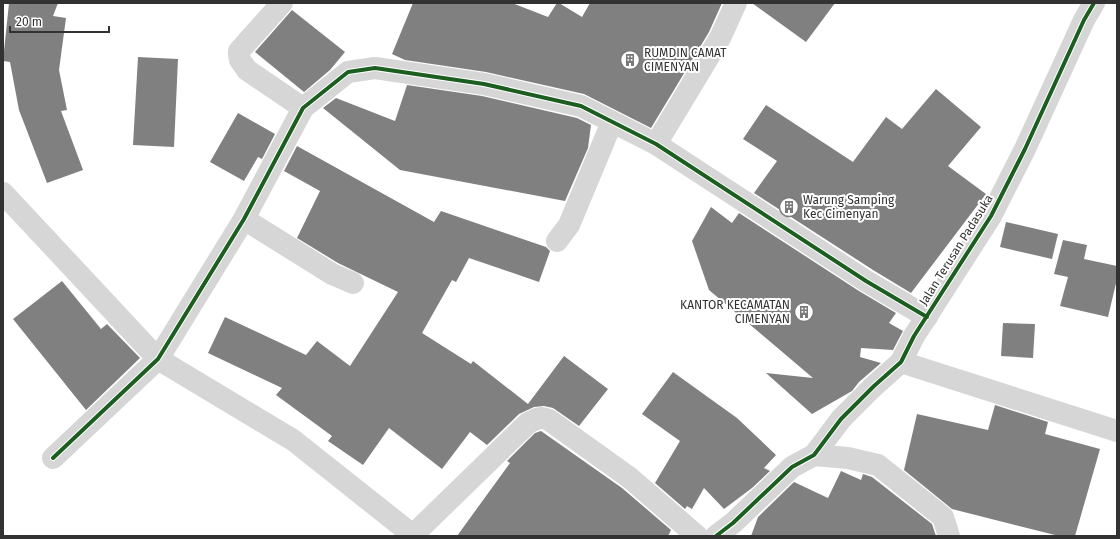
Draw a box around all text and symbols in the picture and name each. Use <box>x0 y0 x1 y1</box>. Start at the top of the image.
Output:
scale bar <box>10 8 109 34</box>
text: 20 m <box>16 15 42 29</box>
place label: RUMDIN CAMAT CIMENYAN <box>644 46 727 74</box>
building icon: RUMDIN CAMAT CIMENYAN <box>619 49 641 71</box>
street label: Jalan Terusan Padasuka <box>916 192 996 308</box>
place label: Warung Samping Kec Cimenyan <box>803 193 895 221</box>
building icon: Warung Samping Kec Cimenyan <box>778 196 800 218</box>
place label: KANTOR KECAMATAN CIMENYAN <box>680 298 790 326</box>
building icon: KANTOR KECAMATAN CIMENYAN <box>793 301 815 323</box>

